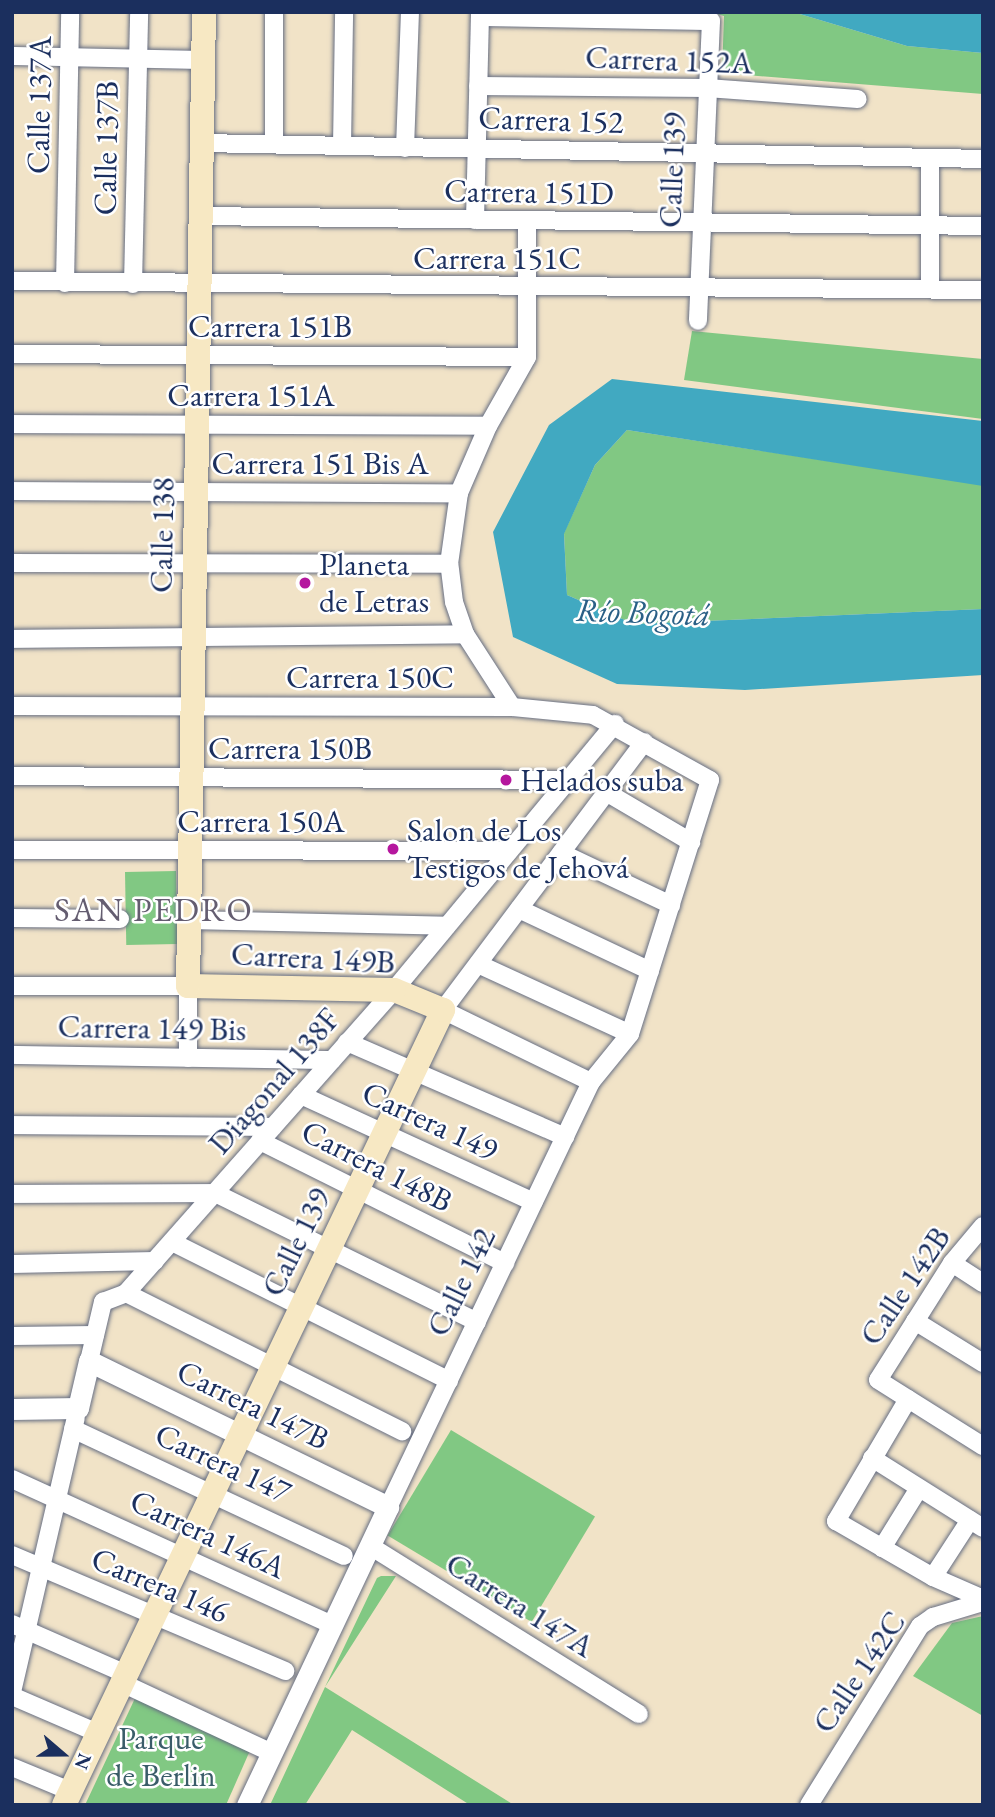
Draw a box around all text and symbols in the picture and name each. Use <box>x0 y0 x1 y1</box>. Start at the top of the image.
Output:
street label: Calle 137A <box>19 36 59 174</box>
street label: Carrera 152A <box>585 38 753 82</box>
street label: Calle 137B <box>86 80 126 216</box>
street label: Carrera 152 <box>478 98 624 142</box>
street label: Calle 139 <box>651 111 693 229</box>
street label: Carrera 151D <box>444 171 614 213</box>
street label: Carrera 151C <box>413 239 581 277</box>
street label: Carrera 151B <box>188 307 352 345</box>
street label: Carrera 151A <box>167 376 335 414</box>
street label: Carrera 151 Bis A <box>211 444 429 482</box>
street label: Calle 138 <box>142 477 182 593</box>
place label: Planeta de Letras <box>319 546 429 621</box>
marker: Planeta de Letras <box>297 575 313 591</box>
water label: Río Bogotá <box>575 590 711 634</box>
street label: Carrera 150C <box>286 658 454 696</box>
street label: Carrera 150B <box>208 729 372 767</box>
place label: Helados suba <box>520 761 683 799</box>
marker: Helados suba <box>498 772 514 788</box>
street label: Carrera 150A <box>177 802 345 840</box>
place label: Salon de Los Testigos de Jehová <box>407 812 629 887</box>
marker: Salon de Los Testigos de Jehová <box>385 841 401 857</box>
district label: SAN PEDRO <box>55 890 253 930</box>
street label: Carrera 149B <box>230 935 396 981</box>
street label: Diagonal 138F <box>200 1000 348 1162</box>
street label: Carrera 149 Bis <box>57 1007 247 1049</box>
street label: Carrera 149 <box>356 1073 504 1169</box>
street label: Carrera 148B <box>295 1112 459 1220</box>
street label: Calle 139 <box>253 1182 339 1302</box>
street label: Calle 142B <box>851 1219 959 1353</box>
street label: Calle 142 <box>418 1222 504 1342</box>
street label: Carrera 147B <box>171 1352 335 1458</box>
street label: Carrera 147 <box>149 1415 297 1511</box>
street label: Carrera 146A <box>124 1481 292 1587</box>
street label: Carrera 146 <box>86 1539 234 1631</box>
street label: Carrera 147A <box>439 1544 601 1666</box>
street label: Calle 142C <box>804 1604 914 1740</box>
north arrow <box>28 1719 98 1789</box>
park label: Parque de Berlin <box>106 1720 216 1795</box>
text: N <box>69 1750 98 1773</box>

